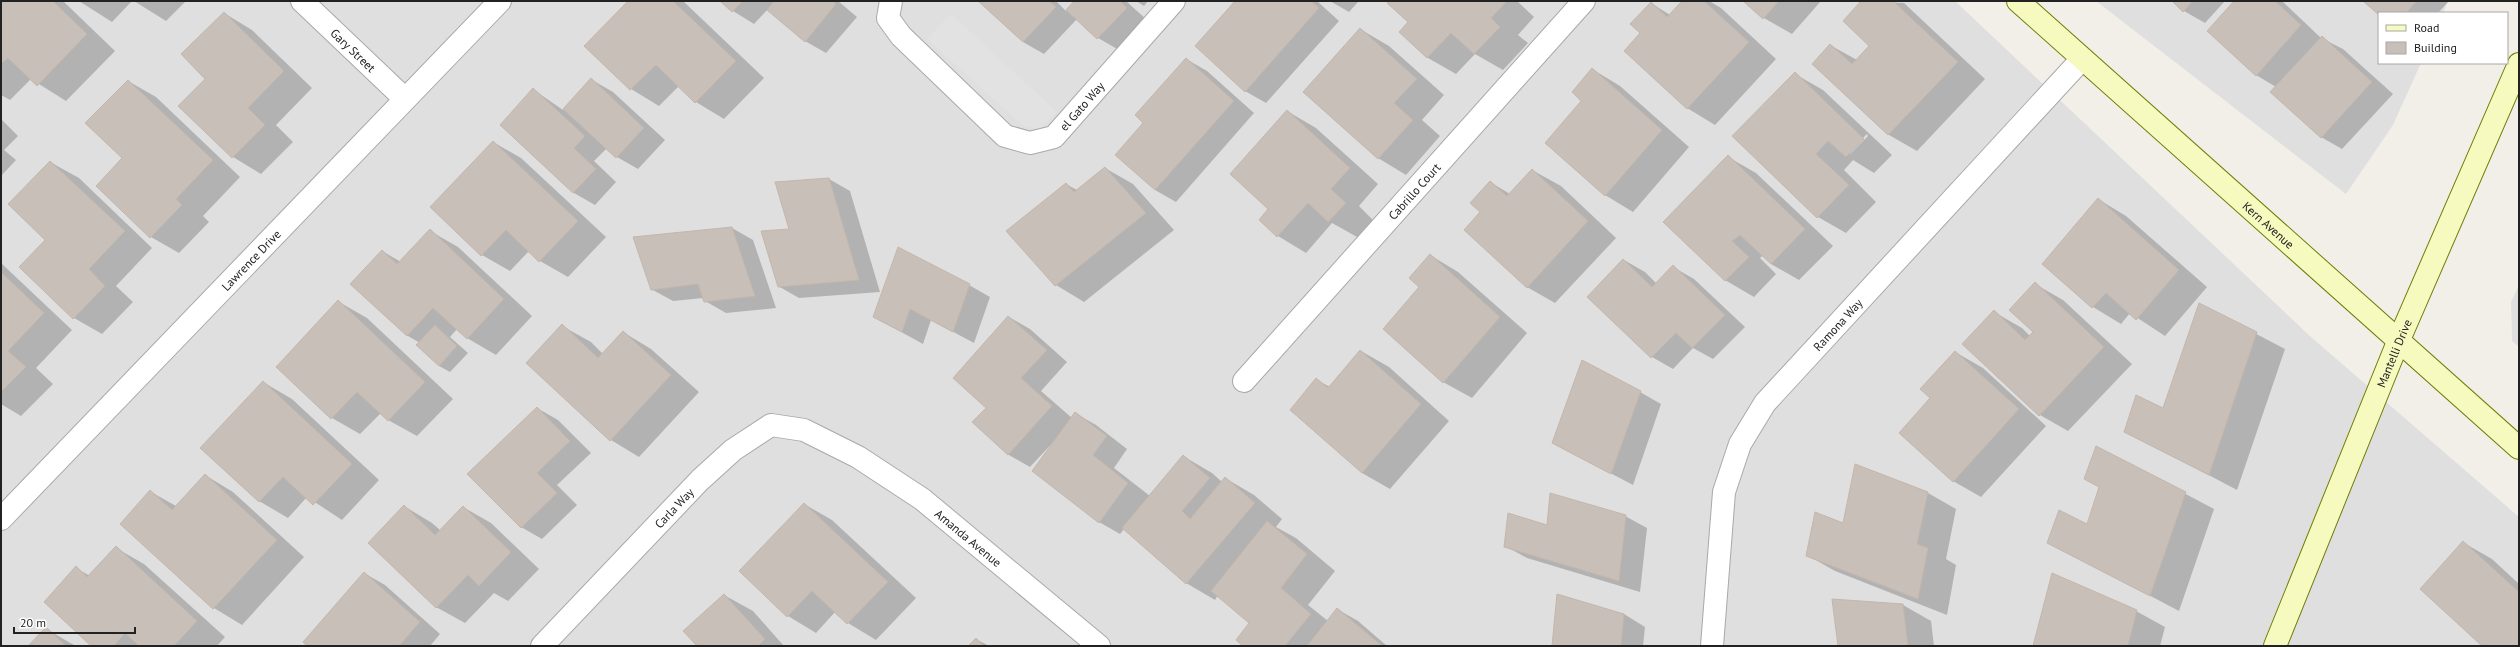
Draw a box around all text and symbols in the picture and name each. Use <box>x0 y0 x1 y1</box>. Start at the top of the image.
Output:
legend <box>2378 12 2508 64</box>
text: Road <box>2414 20 2439 35</box>
street label: Gary Street <box>328 25 379 75</box>
text: Building <box>2414 40 2457 55</box>
street label: el Gato Way <box>1056 78 1107 133</box>
street label: Cabrillo Court <box>1385 160 1443 222</box>
street label: Kern Avenue <box>2240 198 2298 252</box>
street label: Lawrence Drive <box>218 226 284 293</box>
street label: Ramona Way <box>1810 295 1865 354</box>
street label: Mantelli Drive <box>2373 317 2415 389</box>
street label: Carla Way <box>651 484 697 531</box>
street label: Amanda Avenue <box>932 506 1005 570</box>
scale bar <box>14 609 135 635</box>
text: 20 m <box>20 615 46 630</box>

